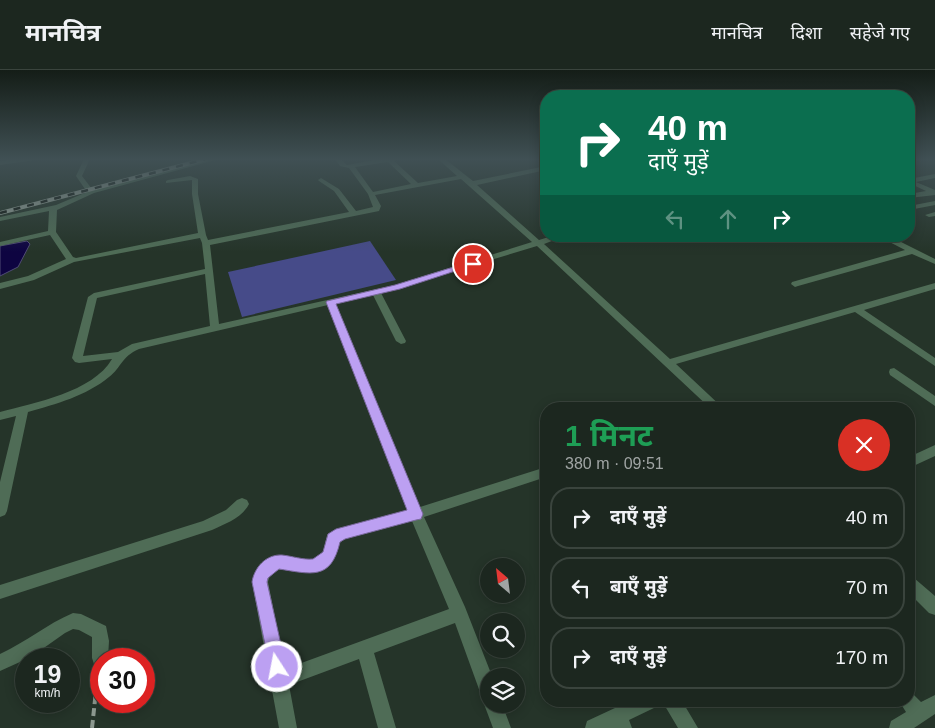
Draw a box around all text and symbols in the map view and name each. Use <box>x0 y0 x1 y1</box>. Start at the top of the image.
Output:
text: मानचित्र <box>25 19 101 46</box>
text: मानचित्र <box>711 23 763 43</box>
text: दिशा <box>791 23 822 43</box>
text: सहेजे गए <box>850 23 910 43</box>
text: 40 m <box>648 108 728 147</box>
icon: right <box>565 110 630 175</box>
text: दाएँ मुड़ें <box>648 149 709 174</box>
icon: left <box>661 205 689 233</box>
icon: ahead <box>714 205 742 233</box>
icon: right <box>767 205 795 233</box>
pin <box>452 243 494 285</box>
icon: arrive <box>459 250 487 278</box>
text: 1 मिनट <box>565 419 653 452</box>
button: close <box>838 419 890 471</box>
text: 380 m · 09:51 <box>565 455 664 472</box>
icon: right <box>567 504 595 532</box>
text: दाएँ मुड़ें <box>610 506 666 527</box>
text: 40 m <box>846 507 888 528</box>
north arrow <box>480 558 525 602</box>
map controls <box>480 558 525 713</box>
icon: left <box>567 574 595 602</box>
text: बाएँ मुड़ें <box>610 576 667 597</box>
text: 70 m <box>846 577 888 598</box>
button: search <box>480 613 525 658</box>
position arrow <box>250 640 302 692</box>
icon: right <box>567 644 595 672</box>
text: दाएँ मुड़ें <box>610 646 666 667</box>
text: 170 m <box>835 647 888 668</box>
speed limit sign: 30 <box>90 648 155 713</box>
text: 19 <box>34 660 61 688</box>
button: layers <box>480 668 525 713</box>
text: km/h <box>34 686 61 700</box>

